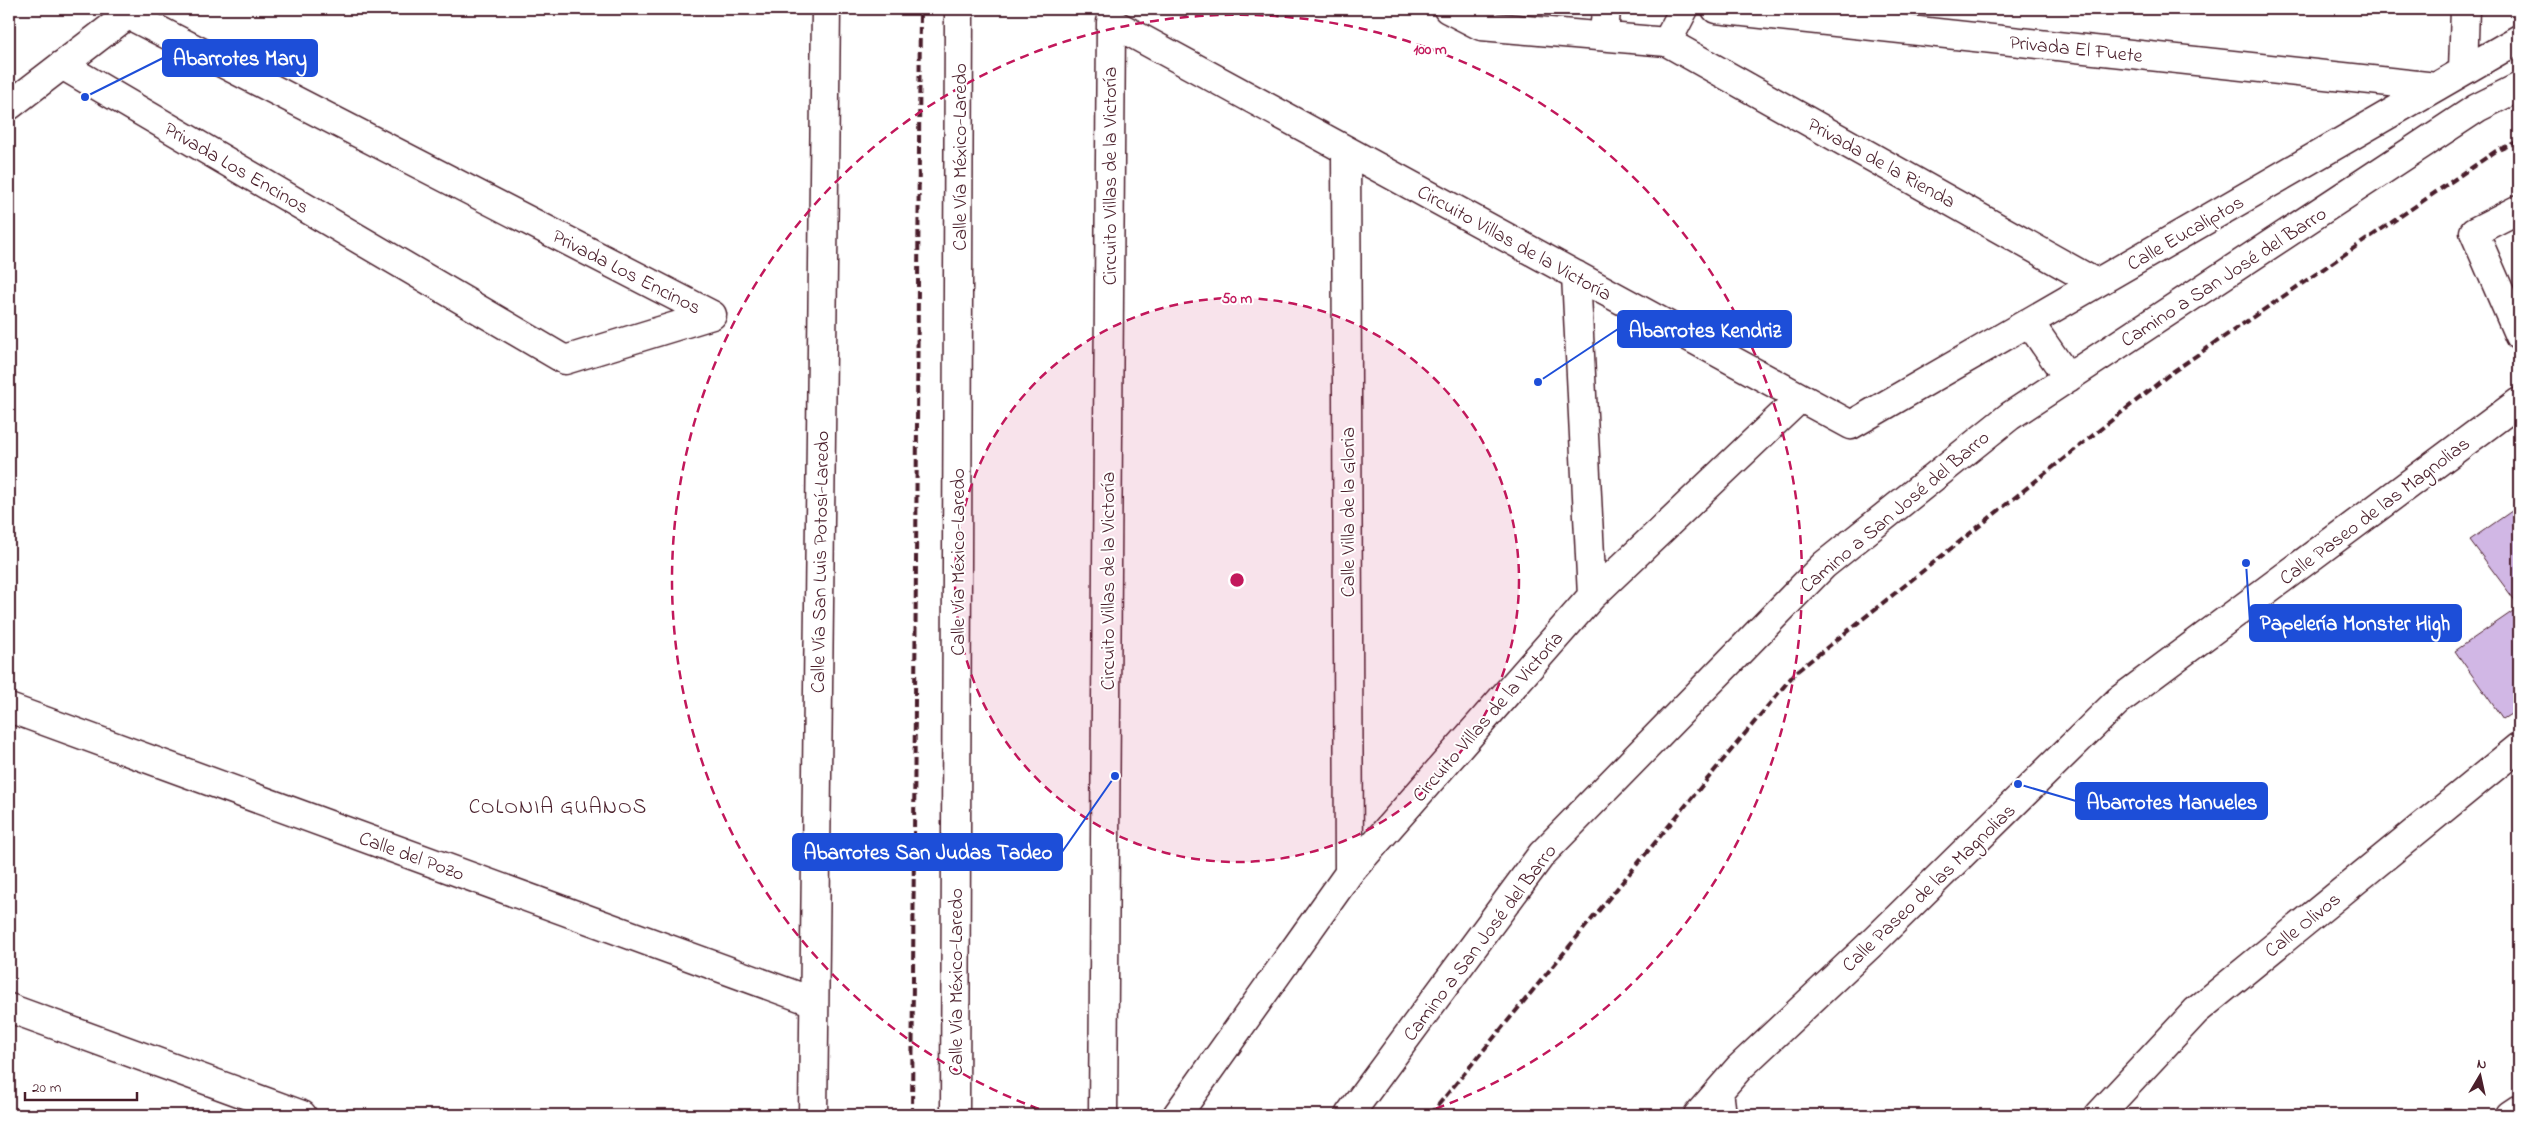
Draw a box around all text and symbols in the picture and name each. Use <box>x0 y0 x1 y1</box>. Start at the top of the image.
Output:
street label: Privada El Fuete <box>2008 29 2144 72</box>
text: 100 m <box>1413 39 1447 61</box>
callout: Abarrotes Mary <box>163 40 317 76</box>
text: Abarrotes Mary <box>173 45 307 77</box>
street label: Calle Vía México-Laredo <box>947 63 976 251</box>
street label: Circuito Villas de la Victoría <box>1097 67 1126 285</box>
street label: Privada de la Rienda <box>1801 111 1960 217</box>
street label: Privada Los Encinos <box>158 116 314 223</box>
street label: Circuito Villas de la Victoría <box>1411 179 1616 310</box>
street label: Calle Eucaliptos <box>2122 189 2250 279</box>
street label: Camino a San José del Barro <box>2116 200 2333 356</box>
street label: Privada Los Encinos <box>546 223 705 323</box>
text: 50 m <box>1222 288 1253 310</box>
callout: Abarrotes Kendriz <box>1618 311 1791 347</box>
text: Abarrotes Kendriz <box>1629 317 1782 347</box>
street label: Camino a San José del Barro <box>1794 425 1997 601</box>
street label: Calle Villa de la Gloria <box>1335 427 1364 597</box>
street label: Calle Vía San Luis Potosí-Laredo <box>805 431 838 694</box>
street label: Calle Paseo de las Magnolias <box>2274 431 2478 594</box>
street label: Calle Vía México-Laredo <box>945 468 974 656</box>
street label: Circuito Villas de la Victoría <box>1095 472 1124 690</box>
centre of rings <box>1228 571 1246 589</box>
callout: Papelería Monster High <box>2250 605 2461 641</box>
text: Papelería Monster High <box>2260 610 2450 642</box>
street label: Circuito Villas de la Victoría <box>1406 626 1571 810</box>
callout: Abarrotes Manueles <box>2076 783 2267 819</box>
text: Abarrotes Manueles <box>2086 789 2258 819</box>
district label: COLONIA GUANOS <box>469 793 647 823</box>
street label: Calle Paseo de las Magnolias <box>1836 798 2024 981</box>
street label: Calle del Pozo <box>354 825 468 890</box>
callout: Abarrotes San Judas Tadeo <box>793 834 1062 870</box>
text: Abarrotes San Judas Tadeo <box>804 839 1053 869</box>
street label: Camino a San José del Barro <box>1397 839 1565 1048</box>
street label: Calle Olivos <box>2259 886 2348 966</box>
street label: Calle Vía México-Laredo <box>943 888 972 1076</box>
north arrow <box>2456 1052 2506 1102</box>
text: N <box>2475 1054 2488 1076</box>
scale bar <box>25 1069 138 1101</box>
text: 20 m <box>32 1077 62 1099</box>

